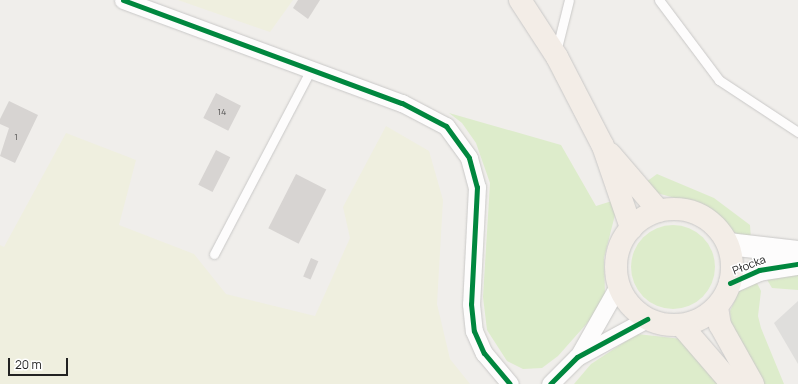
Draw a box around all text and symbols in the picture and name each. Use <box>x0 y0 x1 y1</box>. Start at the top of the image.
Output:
house number: 14 <box>218 107 226 117</box>
house number: 1 <box>14 132 18 142</box>
street label: Płocka <box>730 253 768 277</box>
scale bar <box>10 350 70 376</box>
text: 20 m <box>15 356 42 373</box>

